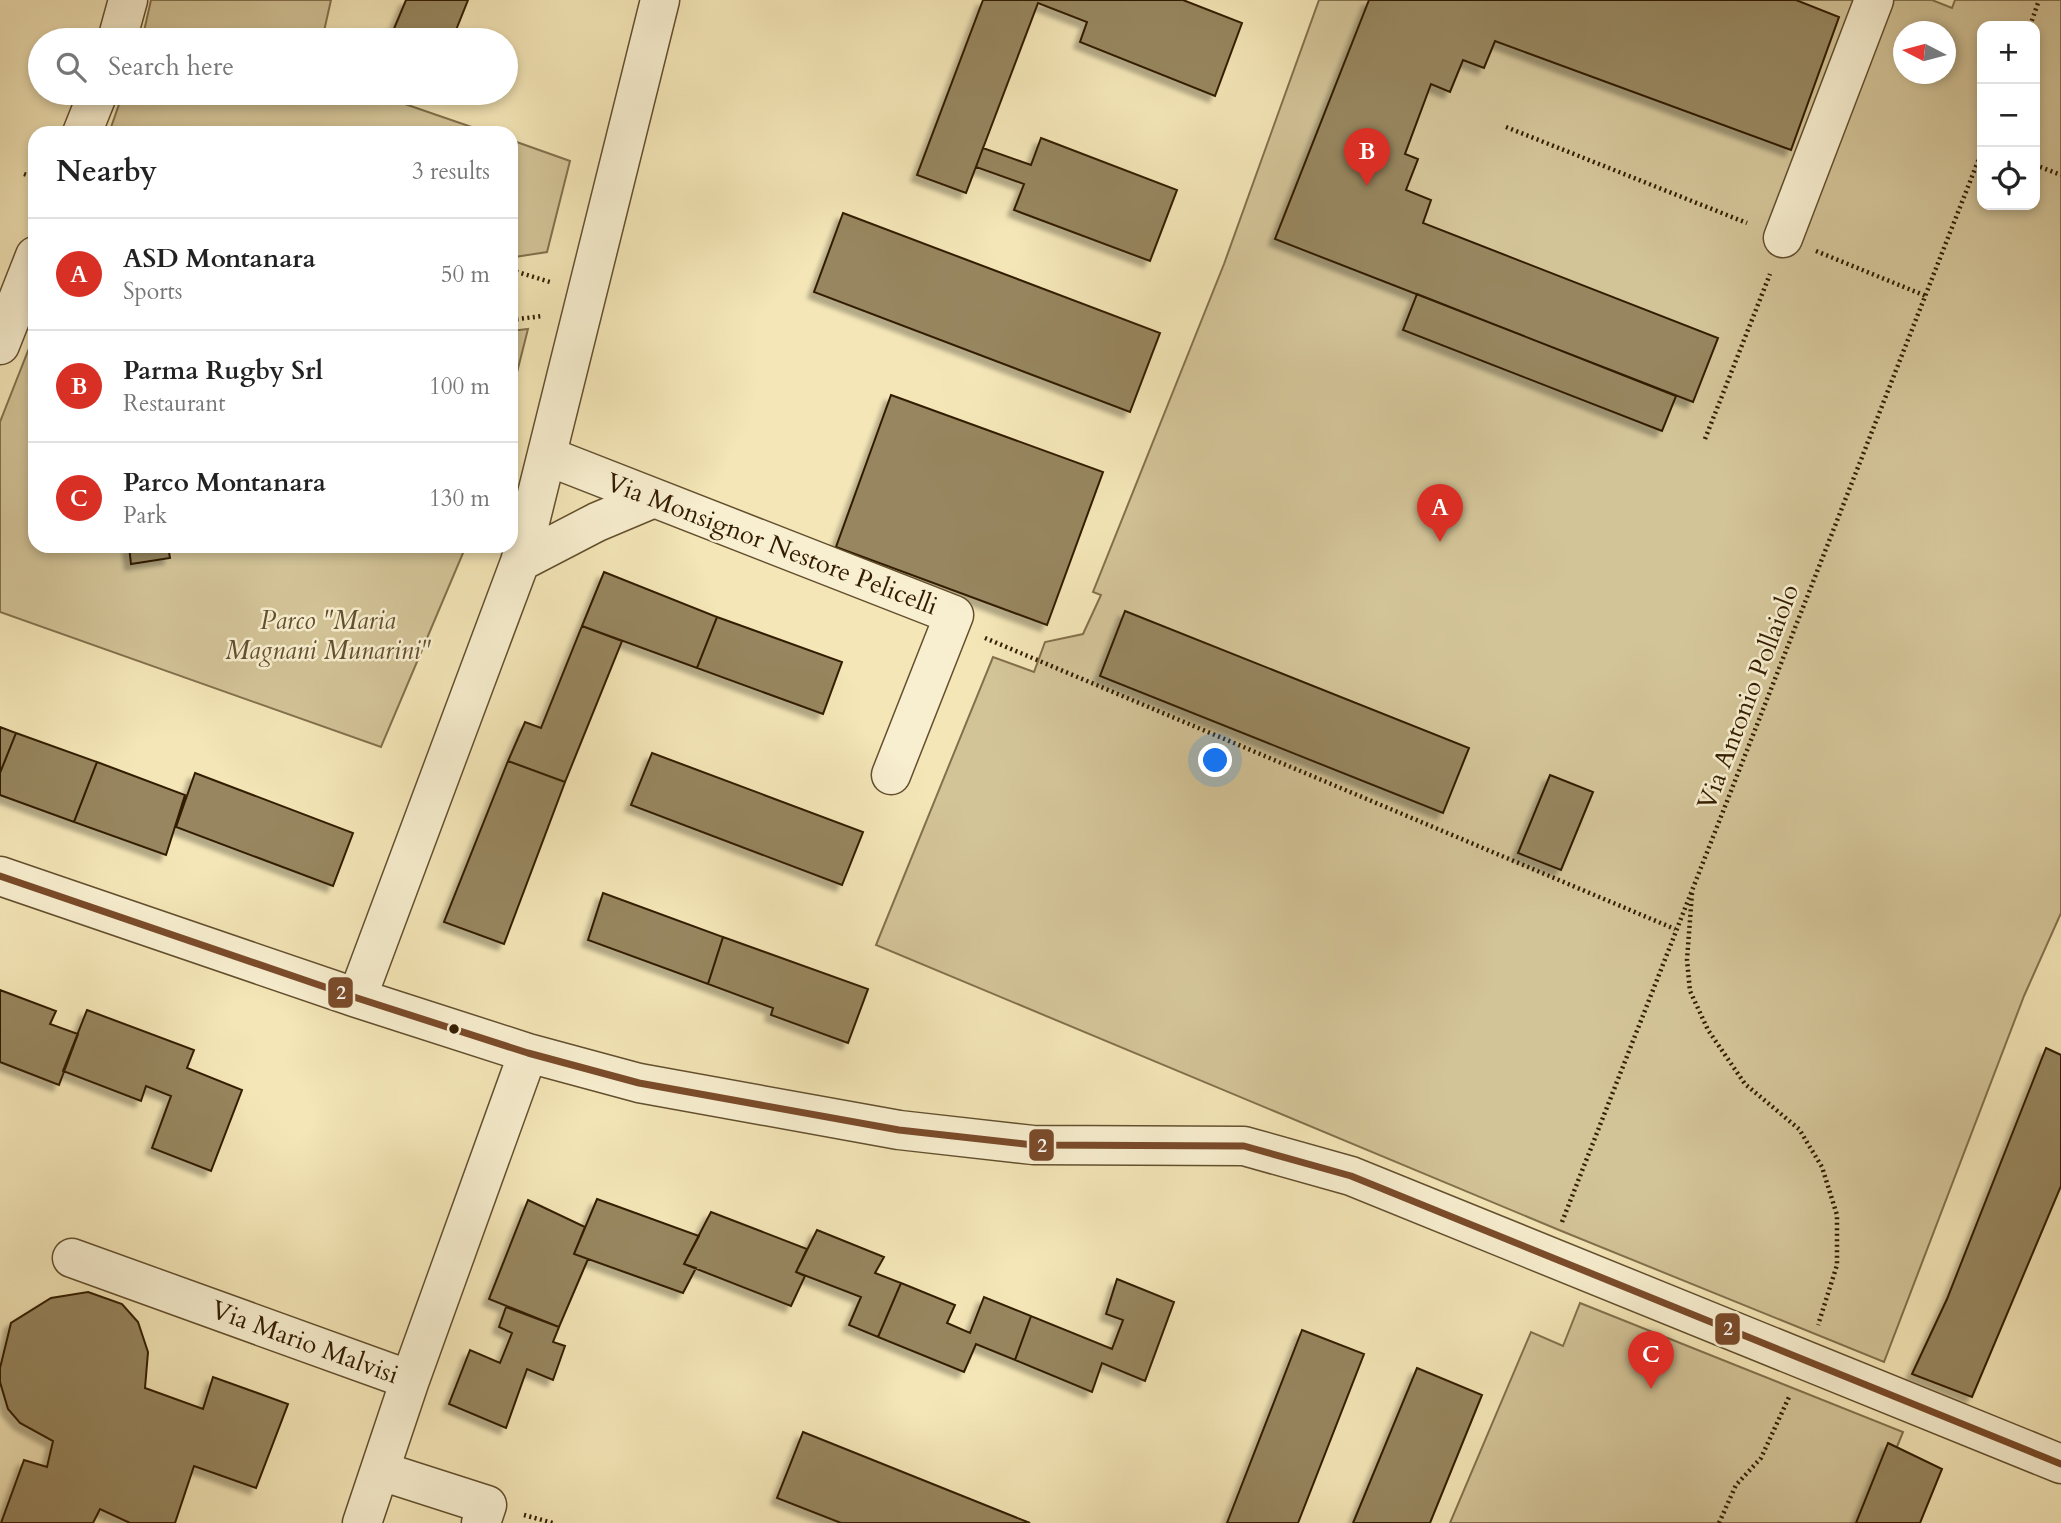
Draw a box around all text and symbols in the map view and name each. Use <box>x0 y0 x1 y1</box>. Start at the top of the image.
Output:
north arrow <box>1893 21 1956 84</box>
map controls <box>1977 21 2040 210</box>
button: + <box>1977 21 2040 84</box>
search box <box>28 28 518 105</box>
icon: search <box>52 48 90 86</box>
text: Search here <box>108 49 234 84</box>
button: − <box>1977 84 2040 147</box>
pin: B <box>1344 128 1390 186</box>
button: locate <box>1977 147 2040 210</box>
text: Nearby <box>56 151 157 192</box>
text: 3 results <box>412 156 490 187</box>
text: ASD Montanara <box>123 241 316 276</box>
text: A <box>70 259 88 290</box>
text: 50 m <box>441 259 490 290</box>
text: Sports <box>123 276 183 307</box>
text: Parma Rugby Srl <box>123 353 323 388</box>
text: B <box>71 371 87 402</box>
text: 100 m <box>429 371 490 402</box>
text: Restaurant <box>123 388 226 419</box>
text: Parco Montanara <box>123 465 326 500</box>
street label: Via Monsignor Nestore Pelicelli <box>601 465 943 623</box>
text: C <box>70 483 88 514</box>
text: 130 m <box>429 483 490 514</box>
pin: A <box>1417 484 1463 542</box>
text: Park <box>123 500 167 531</box>
street label: Via Antonio Pollaiolo <box>1689 579 1807 815</box>
park label: Parco "Maria Magnani Munarini" <box>225 603 431 668</box>
your location <box>1198 743 1232 777</box>
line badge: 2 <box>327 976 354 1009</box>
text: 2 <box>336 980 346 1006</box>
unlabelled marker <box>447 1022 461 1036</box>
line badge: 2 <box>1028 1128 1055 1162</box>
text: 2 <box>1037 1133 1047 1159</box>
street label: Via Mario Malvisi <box>206 1292 404 1392</box>
line badge: 2 <box>1714 1312 1741 1346</box>
text: 2 <box>1723 1316 1733 1342</box>
pin: C <box>1628 1331 1674 1389</box>

